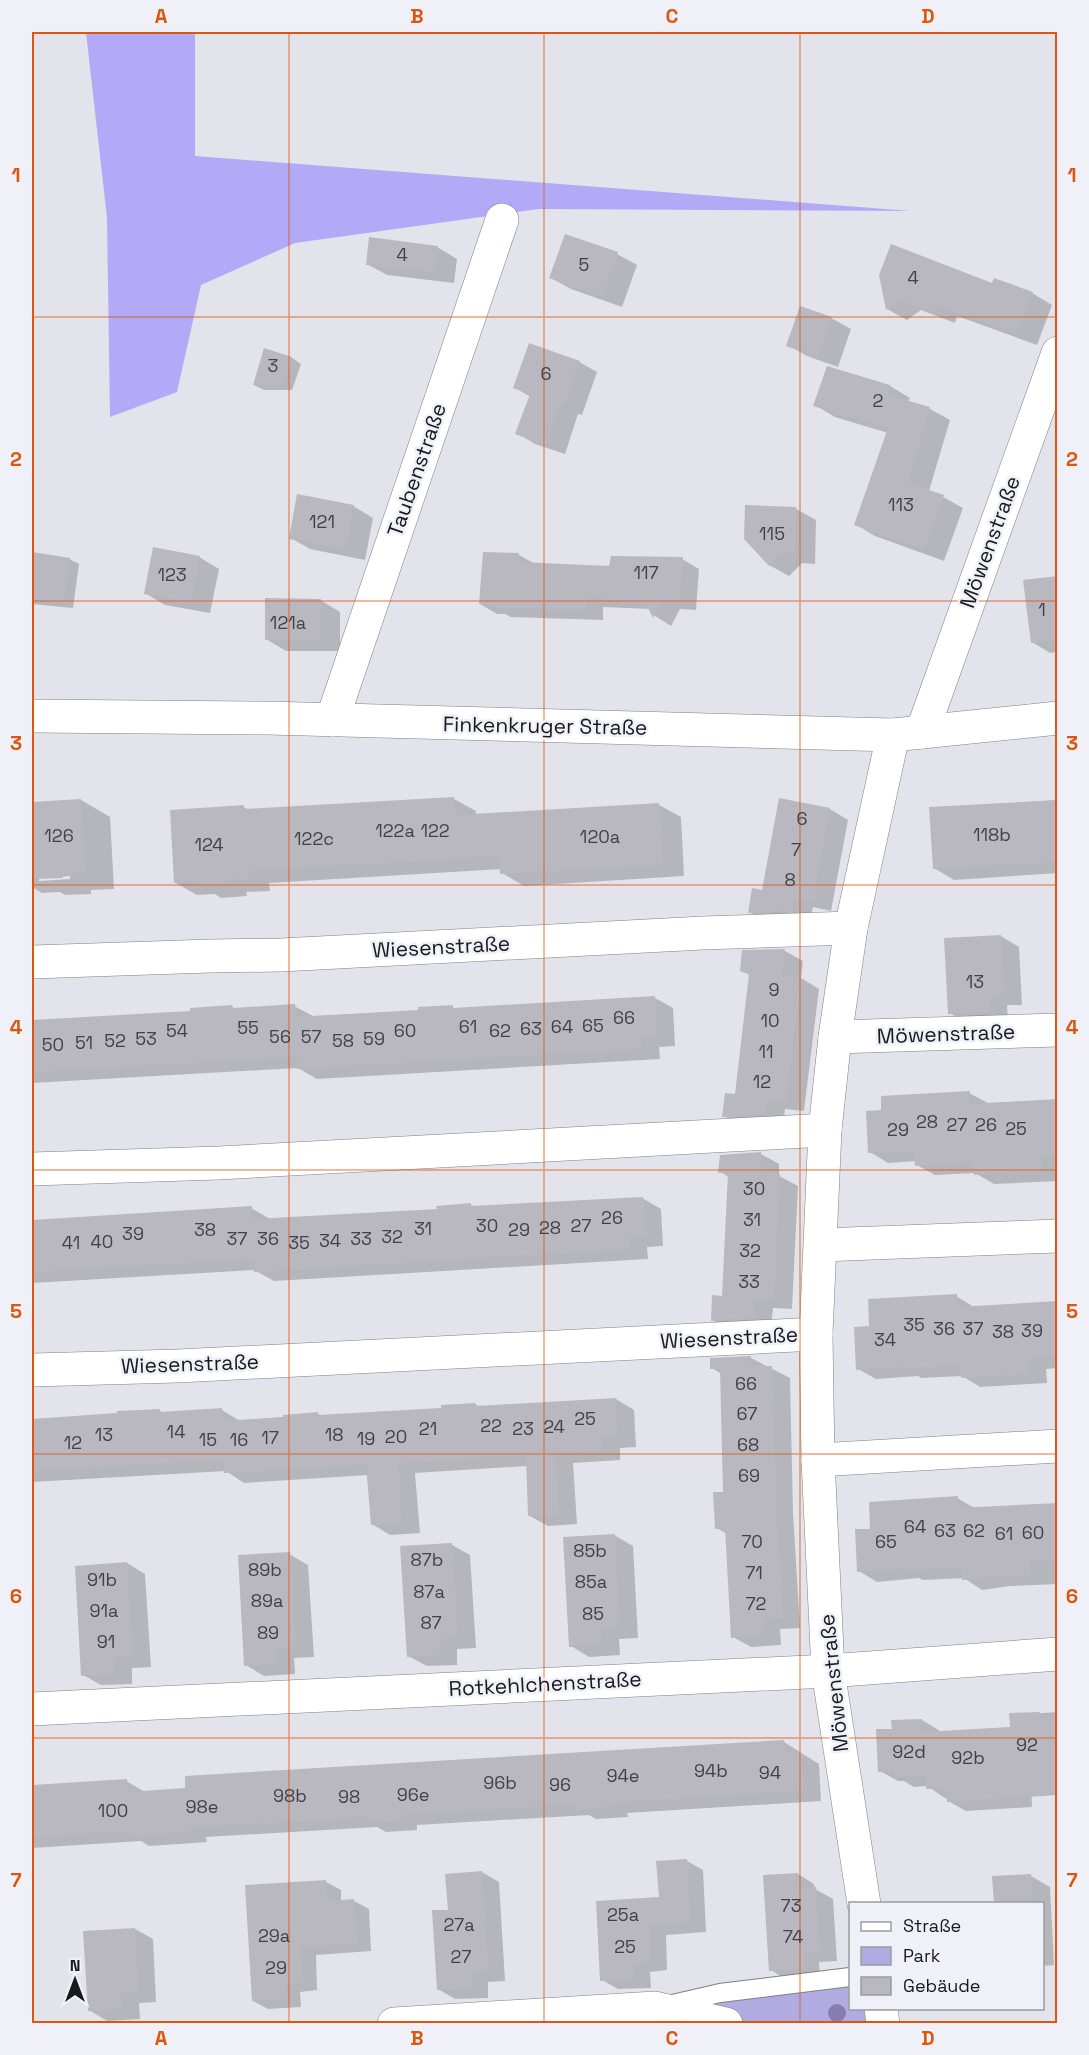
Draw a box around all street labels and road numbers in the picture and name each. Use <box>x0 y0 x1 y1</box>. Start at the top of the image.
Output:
street label: Taubenstraße <box>381 399 452 540</box>
street label: Möwenstraße <box>953 472 1026 612</box>
street label: Finkenkruger Straße <box>443 710 647 741</box>
street label: Wiesenstraße <box>371 929 511 964</box>
street label: Möwenstraße <box>876 1018 1016 1049</box>
street label: Wiesenstraße <box>659 1320 799 1355</box>
street label: Wiesenstraße <box>121 1348 259 1379</box>
street label: Möwenstraße <box>813 1613 854 1753</box>
street label: Rotkehlchenstraße <box>448 1665 642 1702</box>

